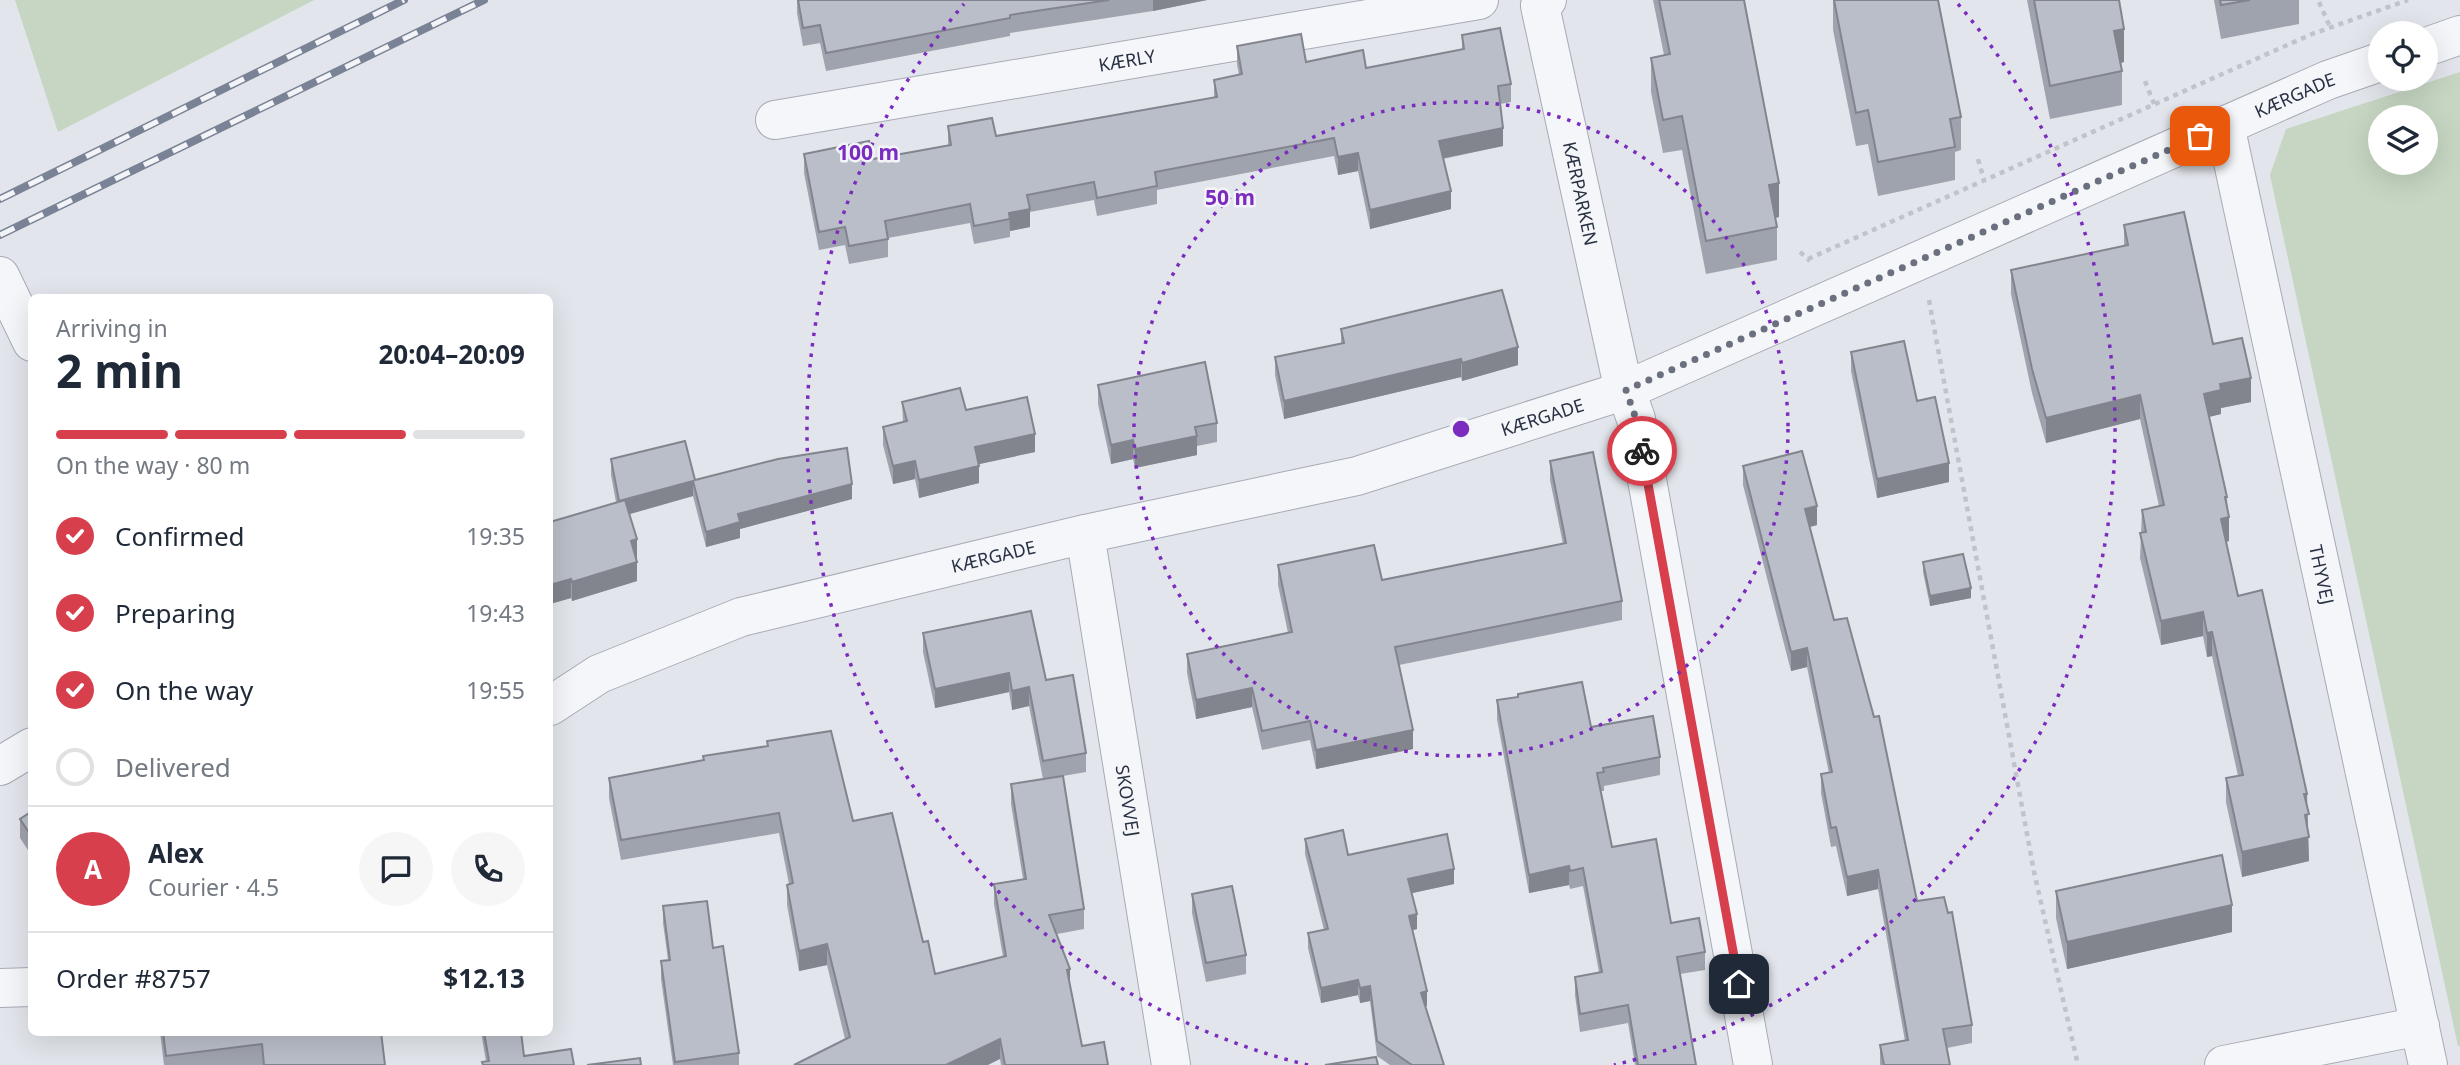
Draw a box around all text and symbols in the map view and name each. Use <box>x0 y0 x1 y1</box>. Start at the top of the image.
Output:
map controls <box>2368 21 2438 175</box>
button: locate <box>2368 21 2438 91</box>
street label: KÆRLY <box>1097 43 1158 77</box>
street label: KÆRGADE <box>2251 66 2338 123</box>
button: layers <box>2368 105 2438 175</box>
pin <box>2170 106 2230 166</box>
icon: bag <box>2181 117 2219 155</box>
text: 100 m <box>837 138 899 166</box>
street label: KÆRPARKEN <box>1558 139 1604 248</box>
text: 50 m <box>1205 183 1255 211</box>
text: Arriving in <box>56 312 168 344</box>
text: 20:04–20:09 <box>378 336 525 372</box>
text: 2 min <box>56 339 183 401</box>
street label: KÆRGADE <box>1498 392 1587 441</box>
courier <box>1607 416 1677 486</box>
centre of rings <box>1449 417 1473 441</box>
icon: bike <box>1623 432 1661 470</box>
text: On the way · 80 m <box>56 449 250 481</box>
icon: check <box>56 517 94 555</box>
text: Confirmed <box>115 518 245 554</box>
text: 19:35 <box>466 520 525 552</box>
street label: KÆRGADE <box>949 534 1038 578</box>
street label: THYVEJ <box>2304 543 2340 607</box>
icon: check <box>56 594 94 632</box>
text: Preparing <box>115 595 236 631</box>
text: 19:43 <box>466 597 525 629</box>
icon: check <box>56 671 94 709</box>
text: On the way <box>115 672 253 708</box>
text: 19:55 <box>466 674 525 706</box>
text: Delivered <box>115 749 231 785</box>
street label: SKOVVEJ <box>1111 763 1146 838</box>
button: chat <box>359 832 433 906</box>
button: phone <box>451 832 525 906</box>
text: Alex <box>148 835 204 871</box>
text: A <box>84 851 102 887</box>
text: Courier · 4.5 <box>148 871 279 903</box>
pin <box>1709 954 1769 1014</box>
text: Order #8757 <box>56 960 211 996</box>
text: $12.13 <box>443 960 525 996</box>
icon: home <box>1720 965 1758 1003</box>

